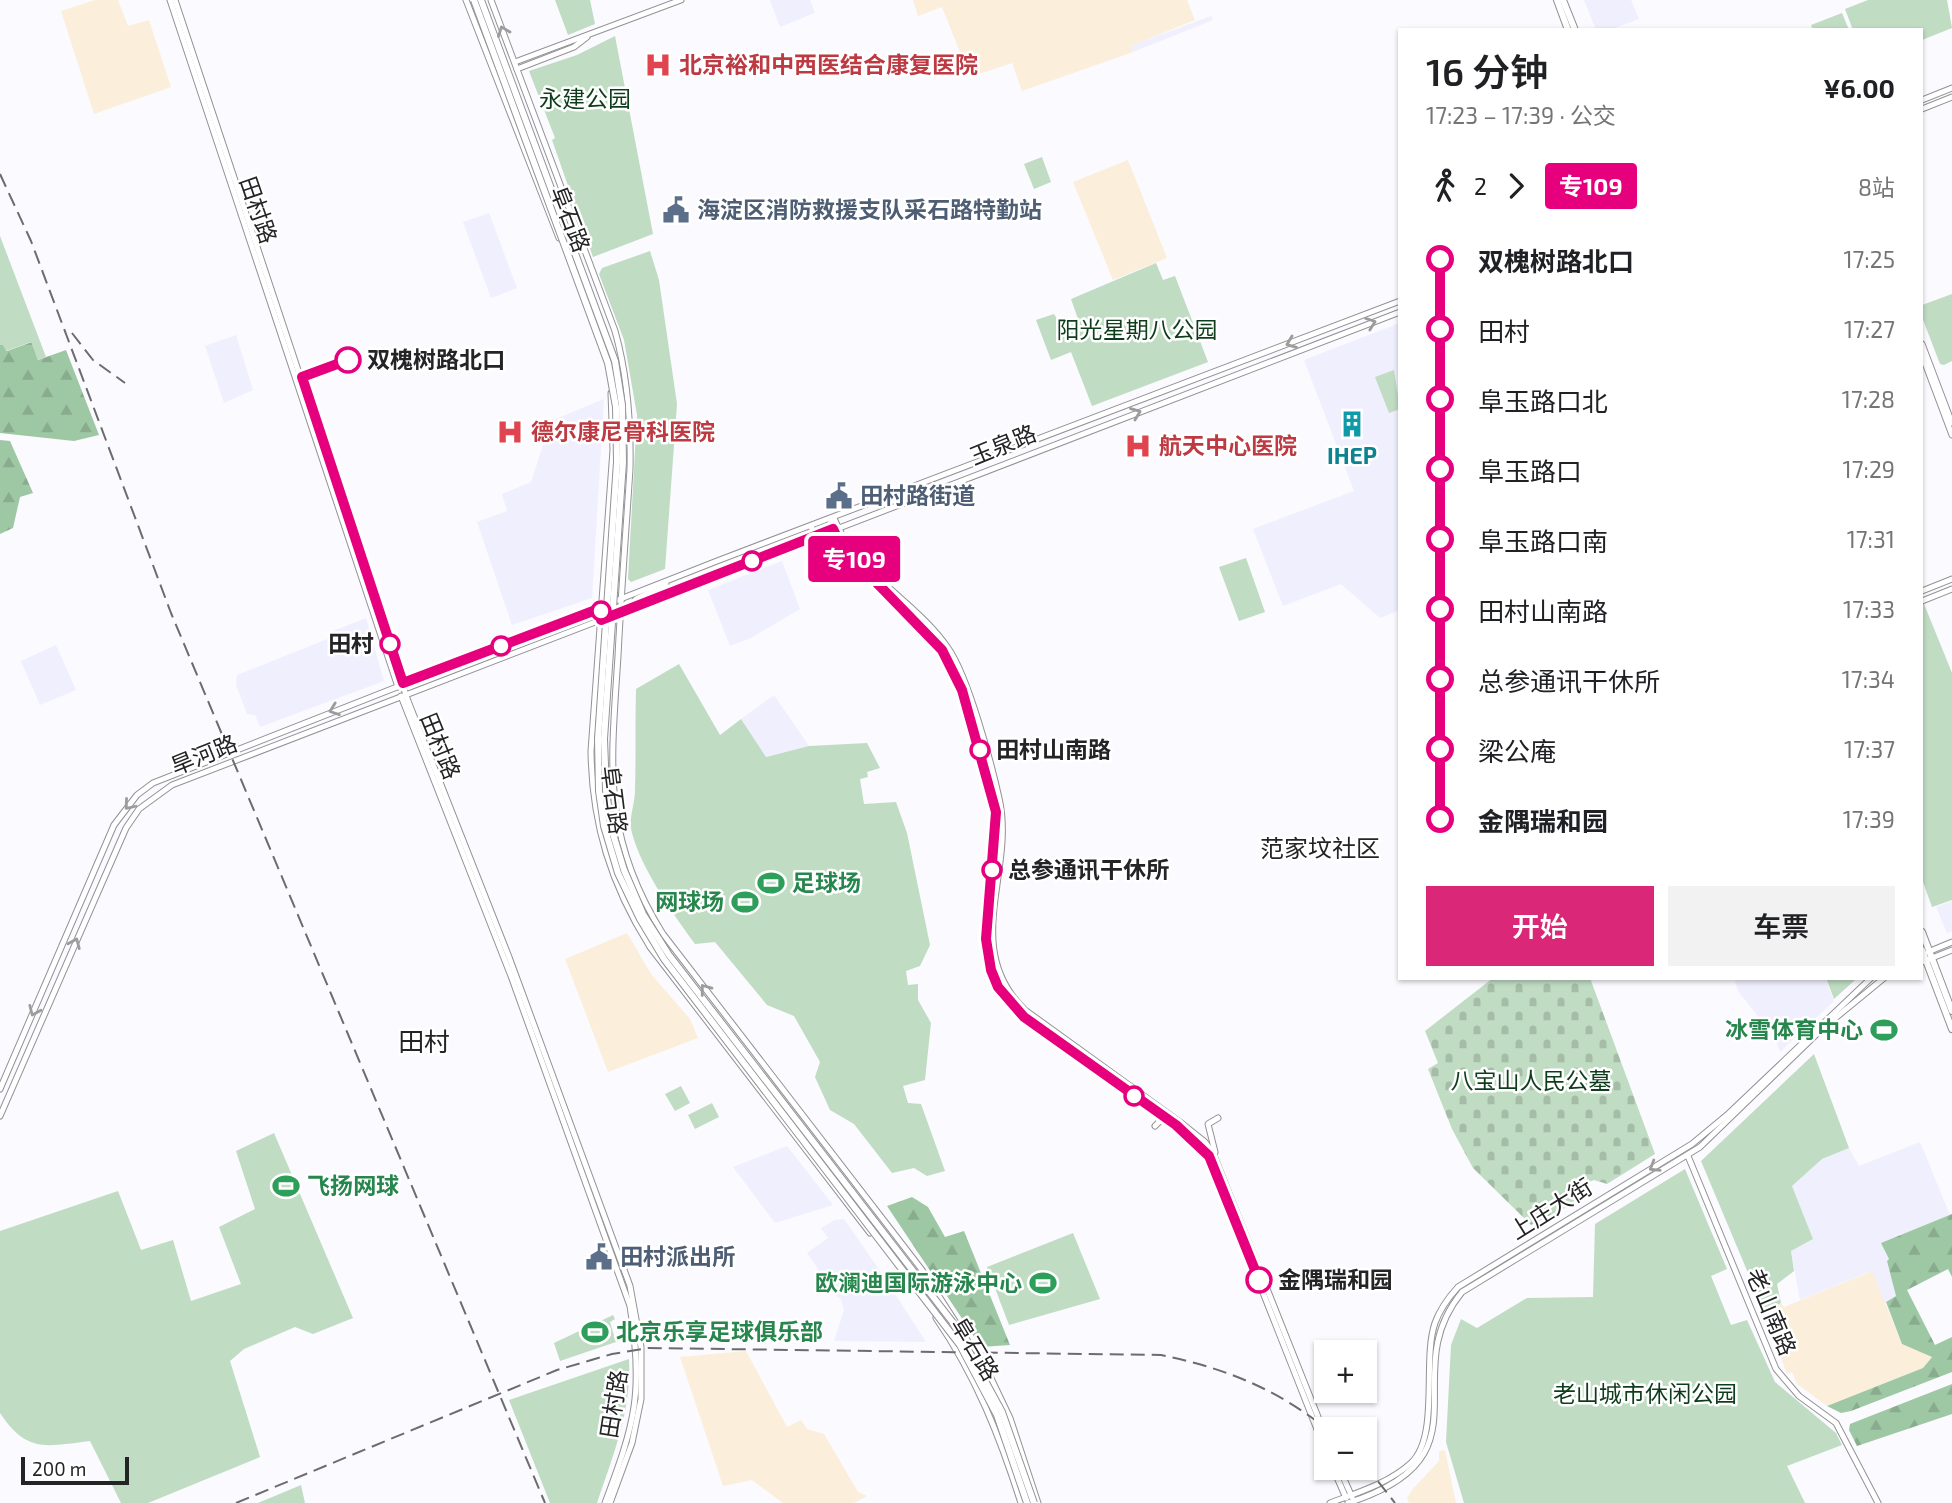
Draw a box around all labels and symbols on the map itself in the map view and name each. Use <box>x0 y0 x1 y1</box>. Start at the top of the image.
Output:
one-way arrow <box>497 26 511 38</box>
hospital icon: 北京裕和中西医结合康复医院 <box>643 50 673 80</box>
place label: 北京裕和中西医结合康复医院 <box>679 50 978 78</box>
park label: 永建公园 <box>539 84 631 112</box>
street label: 田村路 <box>234 172 283 247</box>
street label: 阜石路 <box>545 181 596 256</box>
public building icon: 海淀区消防救援支队采石路特勤站 <box>661 195 691 225</box>
place label: 海淀区消防救援支队采石路特勤站 <box>697 195 1042 223</box>
park label: 阳光星期八公园 <box>1057 315 1218 343</box>
one-way arrow <box>1364 317 1376 331</box>
one-way arrow <box>1285 335 1297 349</box>
place label: 双槐树路北口 <box>367 345 505 373</box>
marker: 双槐树路北口 <box>335 347 361 373</box>
one-way arrow <box>1129 407 1141 421</box>
building icon: IHEP <box>1337 409 1367 439</box>
hospital icon: 德尔康尼骨科医院 <box>495 417 525 447</box>
place label: 德尔康尼骨科医院 <box>531 417 715 445</box>
street label: 玉泉路 <box>965 418 1040 470</box>
hospital icon: 航天中心医院 <box>1123 431 1153 461</box>
place label: 航天中心医院 <box>1159 431 1297 459</box>
place label: IHEP <box>1327 441 1377 469</box>
public building icon: 田村路街道 <box>824 481 854 511</box>
place label: 田村路街道 <box>860 481 975 509</box>
line badge: 专109 <box>805 536 903 582</box>
unlabelled marker <box>742 551 762 571</box>
unlabelled marker <box>591 601 611 621</box>
place label: 田村 <box>328 629 374 657</box>
marker: 田村 <box>380 634 400 654</box>
unlabelled marker <box>491 636 511 656</box>
one-way arrow <box>328 702 340 716</box>
street label: 田村路 <box>415 708 467 783</box>
street label: 旱河路 <box>166 728 241 780</box>
place label: 田村山南路 <box>996 735 1111 763</box>
marker: 田村山南路 <box>970 740 990 760</box>
street label: 阜石路 <box>597 764 633 836</box>
one-way arrow <box>125 796 137 809</box>
district label: 范家坟社区 <box>1260 833 1380 862</box>
place label: 总参通讯干休所 <box>1008 855 1169 883</box>
marker: 总参通讯干休所 <box>982 860 1002 880</box>
sports icon: 足球场 <box>756 868 786 898</box>
place label: 足球场 <box>792 868 861 896</box>
place label: 网球场 <box>655 887 724 915</box>
sports icon: 网球场 <box>730 887 760 917</box>
one-way arrow <box>67 938 81 950</box>
one-way arrow <box>701 984 713 997</box>
one-way arrow <box>28 1003 42 1016</box>
place label: 冰雪体育中心 <box>1725 1015 1863 1043</box>
sports icon: 冰雪体育中心 <box>1869 1015 1899 1045</box>
district label: 田村 <box>398 1025 450 1056</box>
park label: 八宝山人民公墓 <box>1451 1066 1612 1094</box>
unlabelled marker <box>1124 1086 1144 1106</box>
one-way arrow <box>1649 1159 1662 1172</box>
sports icon: 飞扬网球 <box>271 1171 301 1201</box>
place label: 飞扬网球 <box>307 1171 399 1199</box>
street label: 上庄大街 <box>1504 1172 1597 1244</box>
public building icon: 田村派出所 <box>584 1242 614 1272</box>
place label: 田村派出所 <box>620 1242 735 1270</box>
street label: 老山南路 <box>1741 1264 1803 1359</box>
place label: 金隅瑞和园 <box>1278 1265 1393 1293</box>
marker: 金隅瑞和园 <box>1246 1267 1272 1293</box>
place label: 欧澜迪国际游泳中心 <box>815 1268 1022 1296</box>
sports icon: 欧澜迪国际游泳中心 <box>1028 1268 1058 1298</box>
street label: 阜石路 <box>946 1312 1006 1385</box>
sports icon: 北京乐享足球俱乐部 <box>580 1317 610 1347</box>
place label: 北京乐享足球俱乐部 <box>616 1317 823 1345</box>
street label: 田村路 <box>594 1368 632 1440</box>
park label: 老山城市休闲公园 <box>1553 1379 1737 1407</box>
scale bar <box>21 1454 130 1486</box>

